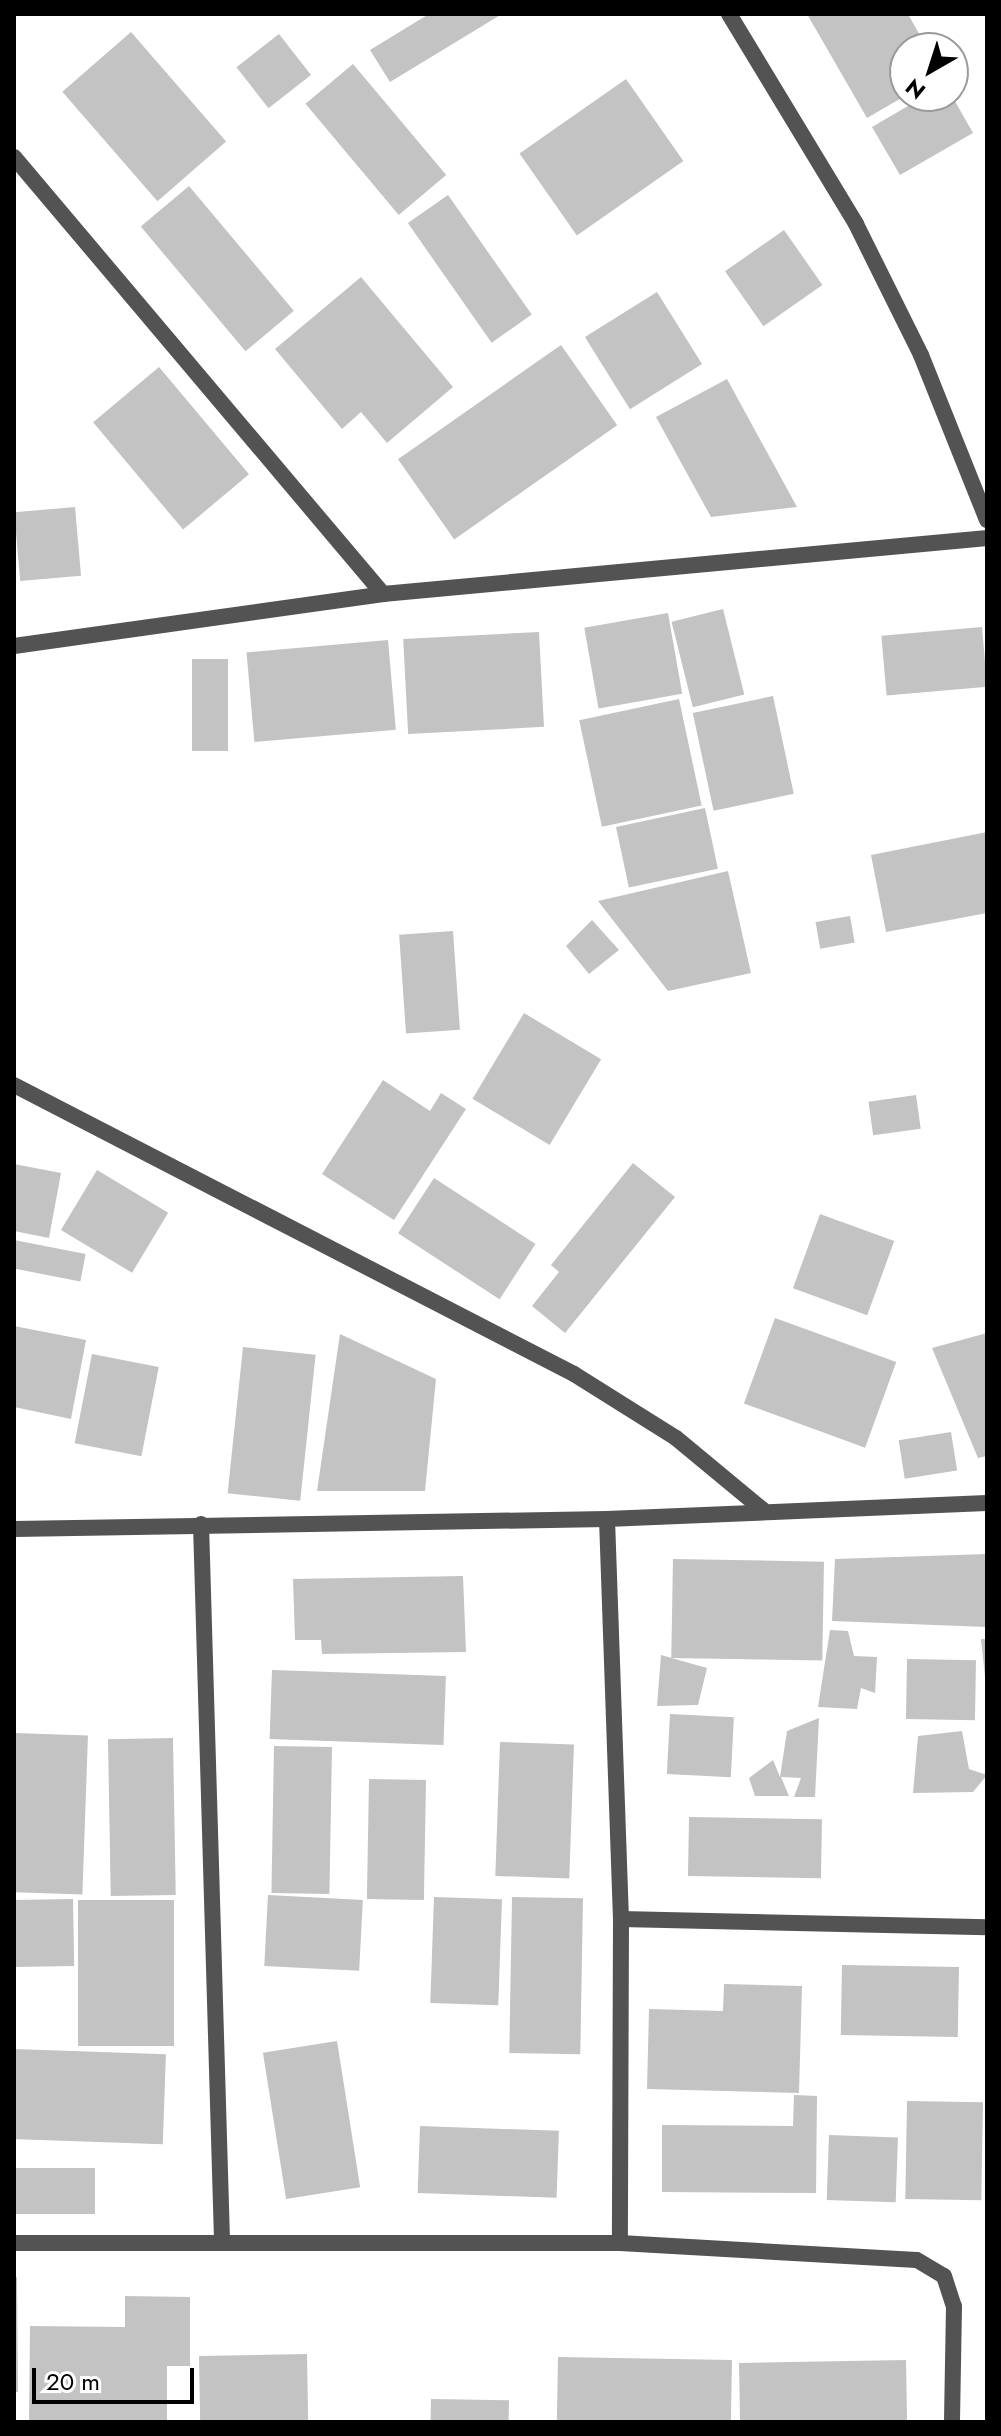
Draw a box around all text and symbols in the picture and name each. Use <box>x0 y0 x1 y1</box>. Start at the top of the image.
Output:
north arrow <box>889 32 969 112</box>
text: N <box>898 71 932 107</box>
scale bar <box>36 2352 198 2402</box>
text: 20 m <box>46 2364 100 2399</box>

